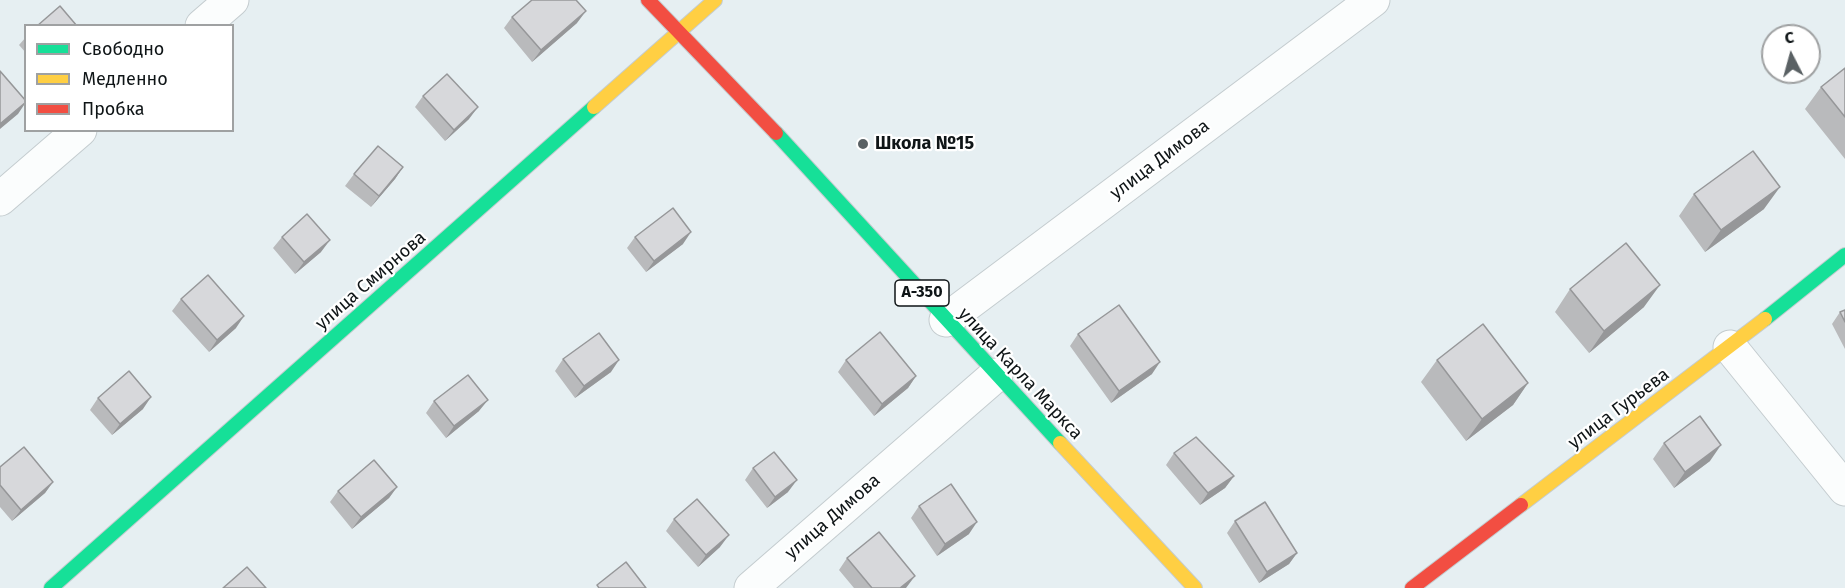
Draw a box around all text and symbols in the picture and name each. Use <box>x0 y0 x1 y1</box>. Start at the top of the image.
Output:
legend <box>24 24 234 132</box>
north arrow <box>1761 24 1821 84</box>
text: С <box>1784 28 1795 48</box>
text: Свободно <box>82 38 164 60</box>
text: Медленно <box>82 68 168 90</box>
text: Пробка <box>82 98 145 120</box>
street label: улица Димова <box>1106 116 1214 204</box>
place label: Школа №15 <box>875 133 974 155</box>
marker: Школа №15 <box>856 137 870 151</box>
street label: улица Смирнова <box>311 227 431 335</box>
road number: А-350 <box>895 280 949 306</box>
street label: улица Карла Маркса <box>953 304 1087 444</box>
street label: улица Гурьева <box>1564 364 1674 454</box>
street label: улица Димова <box>781 470 885 564</box>

